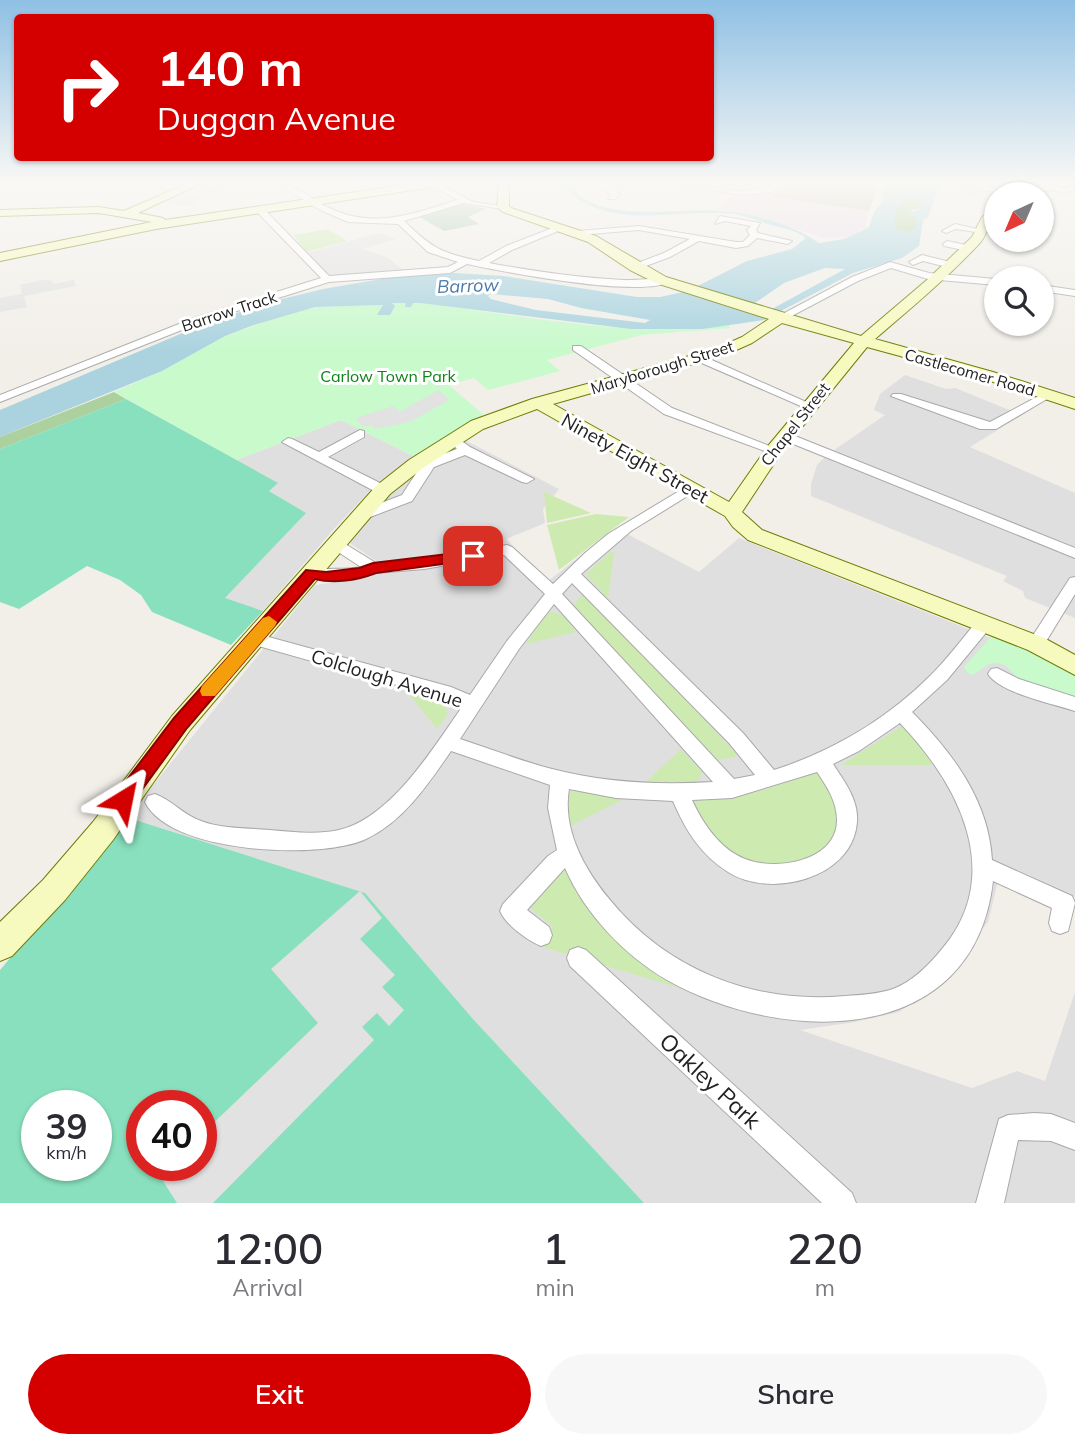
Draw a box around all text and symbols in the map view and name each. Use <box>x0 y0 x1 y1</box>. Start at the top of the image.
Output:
text: 140 m <box>157 37 303 98</box>
icon: right <box>42 42 133 133</box>
text: Duggan Avenue <box>157 98 396 138</box>
north arrow <box>984 182 1054 252</box>
map controls <box>984 182 1054 336</box>
button: search <box>984 266 1054 336</box>
water label: Barrow <box>437 273 500 298</box>
street label: Barrow Track <box>179 286 280 336</box>
street label: Maryborough Street <box>588 336 736 398</box>
street label: Castlecomer Road <box>902 344 1038 400</box>
park label: Carlow Town Park <box>320 366 457 386</box>
street label: Chapel Street <box>756 378 834 470</box>
street label: Ninety Eight Street <box>557 408 713 509</box>
pin <box>443 526 503 586</box>
icon: arrive <box>454 537 492 575</box>
street label: Colclough Avenue <box>308 644 466 712</box>
position arrow <box>86 763 160 837</box>
street label: Oakley Park <box>654 1026 768 1136</box>
speed limit sign: 40 <box>126 1090 217 1181</box>
text: 39 <box>45 1104 88 1148</box>
text: km/h <box>46 1141 87 1164</box>
text: 12:00 <box>212 1222 323 1275</box>
text: 1 <box>542 1222 568 1275</box>
text: 220 <box>787 1222 863 1275</box>
text: Arrival <box>233 1273 303 1302</box>
text: min <box>535 1273 575 1302</box>
text: m <box>815 1273 835 1302</box>
button: Exit <box>28 1354 531 1434</box>
button: Share <box>545 1354 1047 1434</box>

